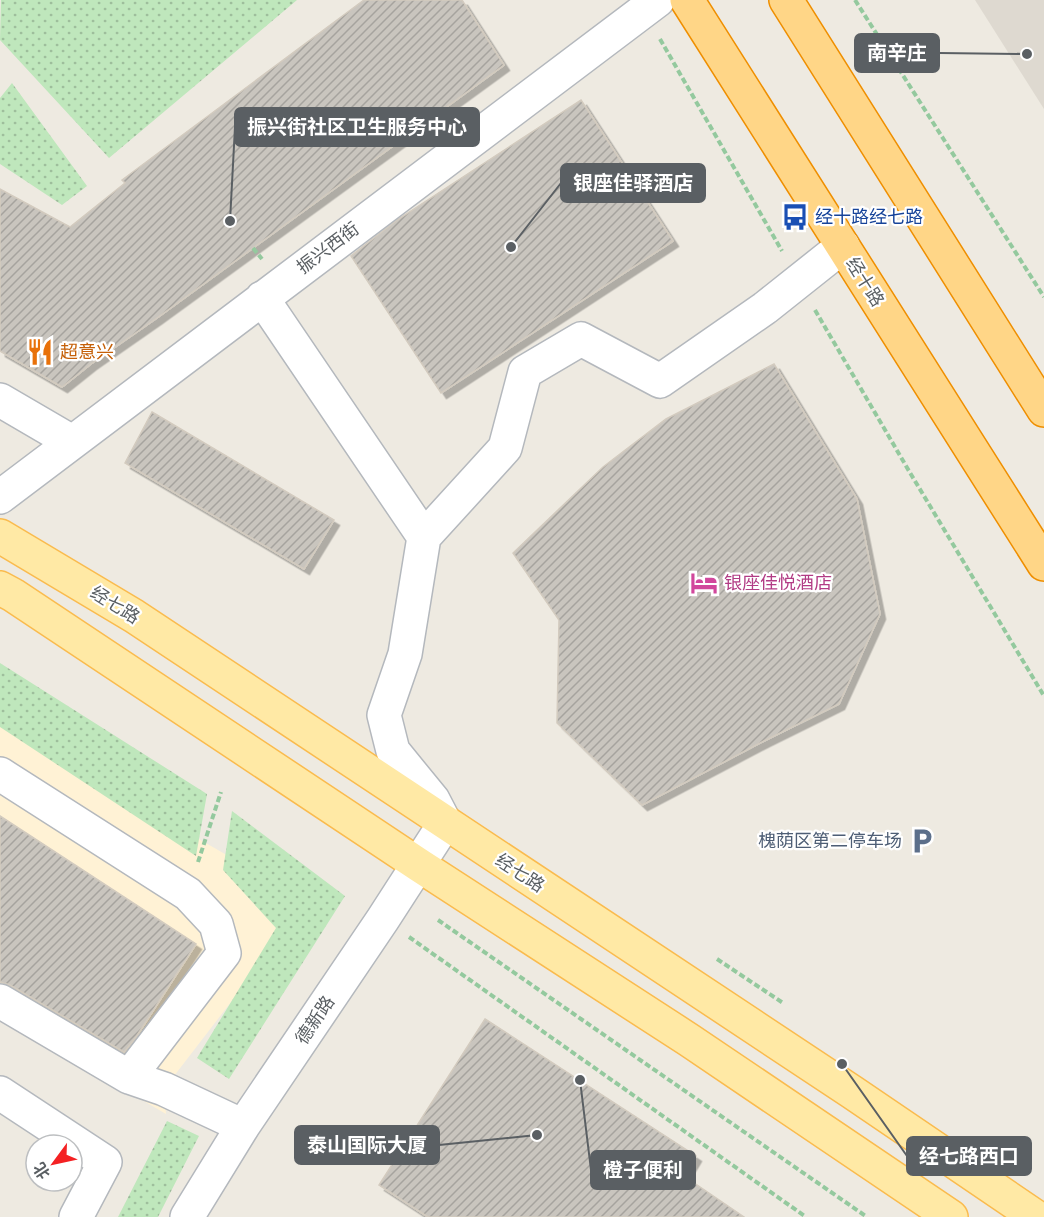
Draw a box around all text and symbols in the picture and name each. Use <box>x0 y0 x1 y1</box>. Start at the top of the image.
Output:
callout: 南辛庄 <box>855 34 939 72</box>
text: 南辛庄 <box>867 41 927 65</box>
callout: 振兴街社区卫生服务中心 <box>235 108 479 146</box>
text: 振兴街社区卫生服务中心 <box>247 115 467 139</box>
callout: 银座佳驿酒店 <box>561 164 705 202</box>
text: 银座佳驿酒店 <box>573 171 693 195</box>
bus stop icon: 经十路经七路 <box>780 202 810 232</box>
place label: 经十路经七路 <box>815 206 923 227</box>
street label: 振兴西街 <box>293 218 363 278</box>
street label: 经十路 <box>842 253 889 310</box>
restaurant icon: 超意兴 <box>25 337 55 367</box>
place label: 超意兴 <box>60 341 114 362</box>
hotel icon: 银座佳悦酒店 <box>689 568 719 598</box>
place label: 银座佳悦酒店 <box>724 572 832 593</box>
street label: 经七路 <box>87 581 144 628</box>
parking icon: 槐荫区第二停车场 <box>907 826 937 856</box>
place label: 槐荫区第二停车场 <box>758 830 902 851</box>
street label: 经七路 <box>492 849 549 896</box>
street label: 德新路 <box>291 991 338 1048</box>
callout: 泰山国际大厦 <box>295 1126 439 1164</box>
north arrow <box>24 1133 84 1193</box>
text: 泰山国际大厦 <box>307 1133 427 1157</box>
callout: 经七路西口 <box>907 1137 1031 1175</box>
text: 经七路西口 <box>919 1144 1019 1168</box>
callout: 橙子便利 <box>591 1151 695 1189</box>
text: 橙子便利 <box>603 1158 683 1182</box>
text: 北 <box>30 1159 54 1183</box>

